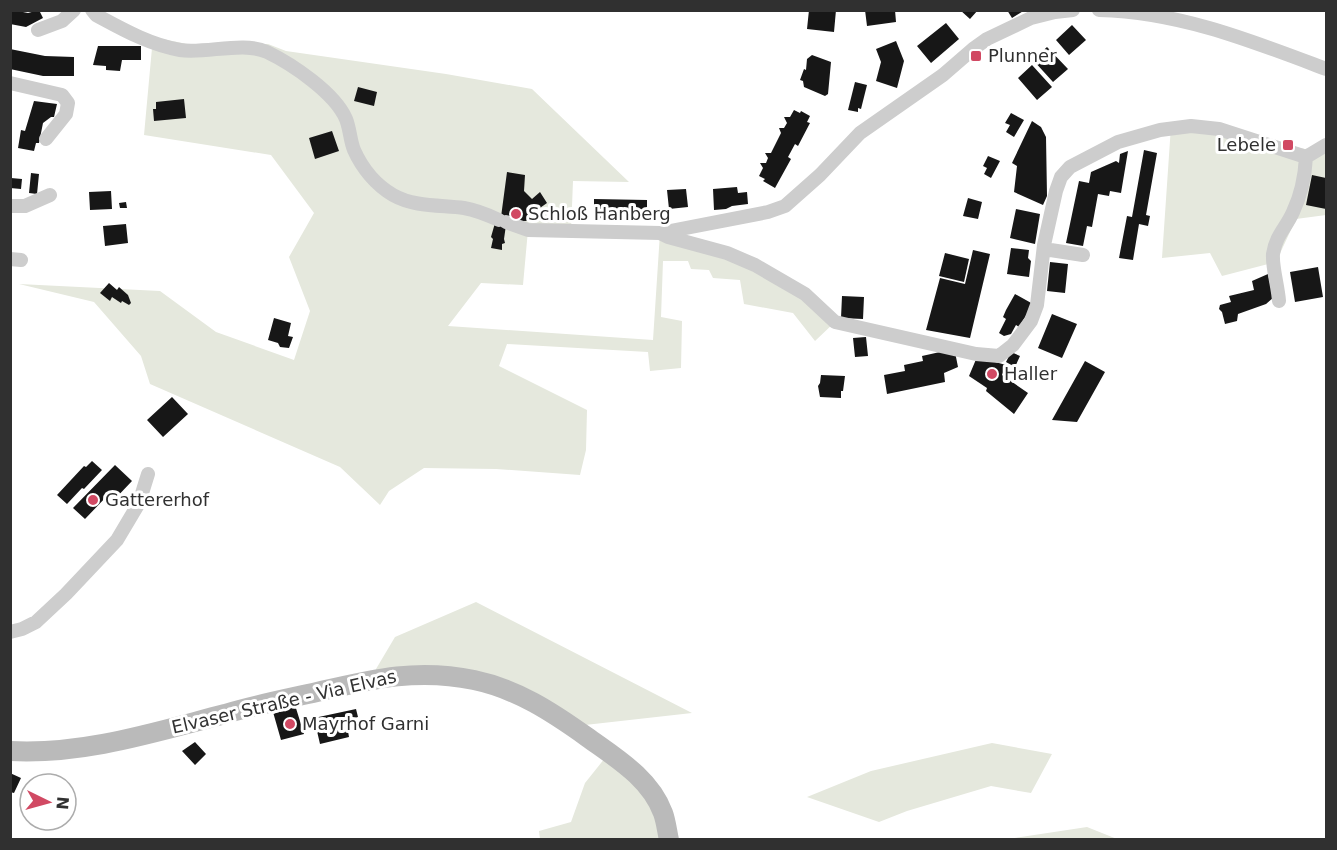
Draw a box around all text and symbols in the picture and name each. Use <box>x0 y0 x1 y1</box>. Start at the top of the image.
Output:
place label: Plunner <box>988 45 1057 66</box>
marker: Plunner <box>969 49 983 63</box>
place label: Lebele <box>1217 134 1276 155</box>
marker: Lebele <box>1281 138 1295 152</box>
place label: Schloß Hanberg <box>528 203 671 224</box>
marker: Schloß Hanberg <box>509 207 523 221</box>
place label: Haller <box>1004 363 1058 384</box>
marker: Haller <box>985 367 999 381</box>
place label: Gattererhof <box>105 489 210 510</box>
marker: Gattererhof <box>86 493 100 507</box>
street label: Elvaser Straße - Via Elvas <box>169 665 398 738</box>
place label: Mayrhof Garni <box>302 713 429 734</box>
marker: Mayrhof Garni <box>283 717 297 731</box>
north arrow <box>18 772 78 832</box>
text: N <box>52 796 72 811</box>

